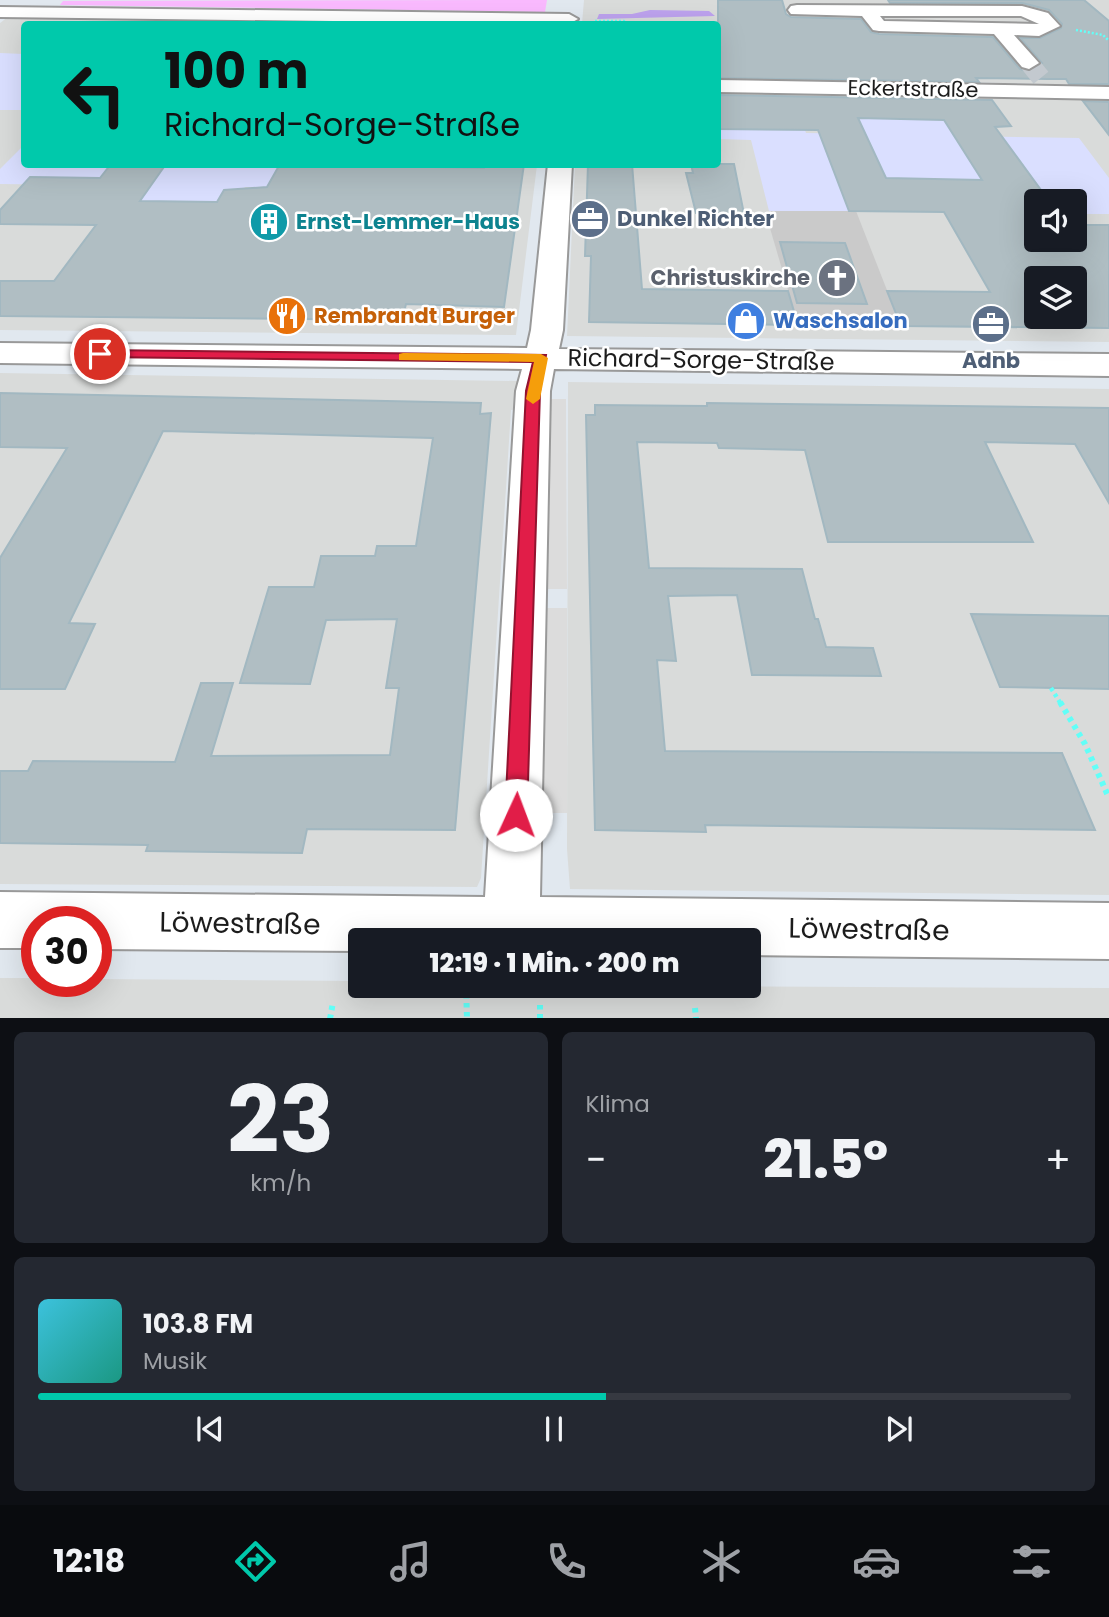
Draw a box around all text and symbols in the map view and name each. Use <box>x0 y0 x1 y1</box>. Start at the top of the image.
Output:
text: 100 m <box>164 37 309 105</box>
icon: left <box>49 49 140 140</box>
street label: Eckertstraße <box>847 73 979 104</box>
text: Richard-Sorge-Straße <box>164 102 520 147</box>
map controls <box>1024 189 1087 329</box>
button: sound <box>1024 189 1087 252</box>
office icon: Dunkel Richter <box>569 198 611 240</box>
building icon: Ernst-Lemmer-Haus <box>248 201 290 243</box>
place label: Dunkel Richter <box>617 204 774 233</box>
place label: Ernst-Lemmer-Haus <box>296 207 520 236</box>
church icon: Christuskirche <box>816 257 858 299</box>
place label: Christuskirche <box>651 263 810 292</box>
button: layers <box>1024 266 1087 329</box>
restaurant icon: Rembrandt Burger <box>266 295 308 337</box>
shop icon: Waschsalon <box>725 300 767 342</box>
place label: Rembrandt Burger <box>314 301 515 330</box>
office icon: Adnb <box>970 303 1012 345</box>
place label: Waschsalon <box>773 306 908 335</box>
pin <box>70 324 130 384</box>
icon: arrive <box>81 335 119 373</box>
street label: Richard-Sorge-Straße <box>567 341 835 378</box>
place label: Adnb <box>962 346 1020 375</box>
position arrow <box>479 778 553 852</box>
street label: Löwestraße <box>159 903 321 944</box>
speed limit sign: 30 <box>21 906 112 997</box>
street label: Löwestraße <box>788 909 950 950</box>
text: 12:19 · 1 Min. · 200 m <box>430 945 679 981</box>
text: 23 <box>227 1056 334 1184</box>
text: Klima <box>586 1088 650 1120</box>
text: 21.5° <box>764 1123 888 1196</box>
text: − <box>586 1133 606 1186</box>
text: + <box>1045 1133 1071 1186</box>
text: km/h <box>250 1167 311 1199</box>
text: 103.8 FM <box>143 1306 253 1342</box>
text: Musik <box>143 1345 207 1377</box>
icon: previous <box>191 1410 229 1448</box>
icon: pause <box>535 1410 573 1448</box>
icon: next <box>880 1410 918 1448</box>
icon: directions <box>231 1537 280 1586</box>
icon: music <box>386 1537 435 1586</box>
icon: phone <box>542 1537 591 1586</box>
icon: climate <box>697 1537 746 1586</box>
icon: car <box>852 1537 901 1586</box>
icon: filters <box>1007 1537 1056 1586</box>
text: 12:18 <box>53 1538 125 1583</box>

